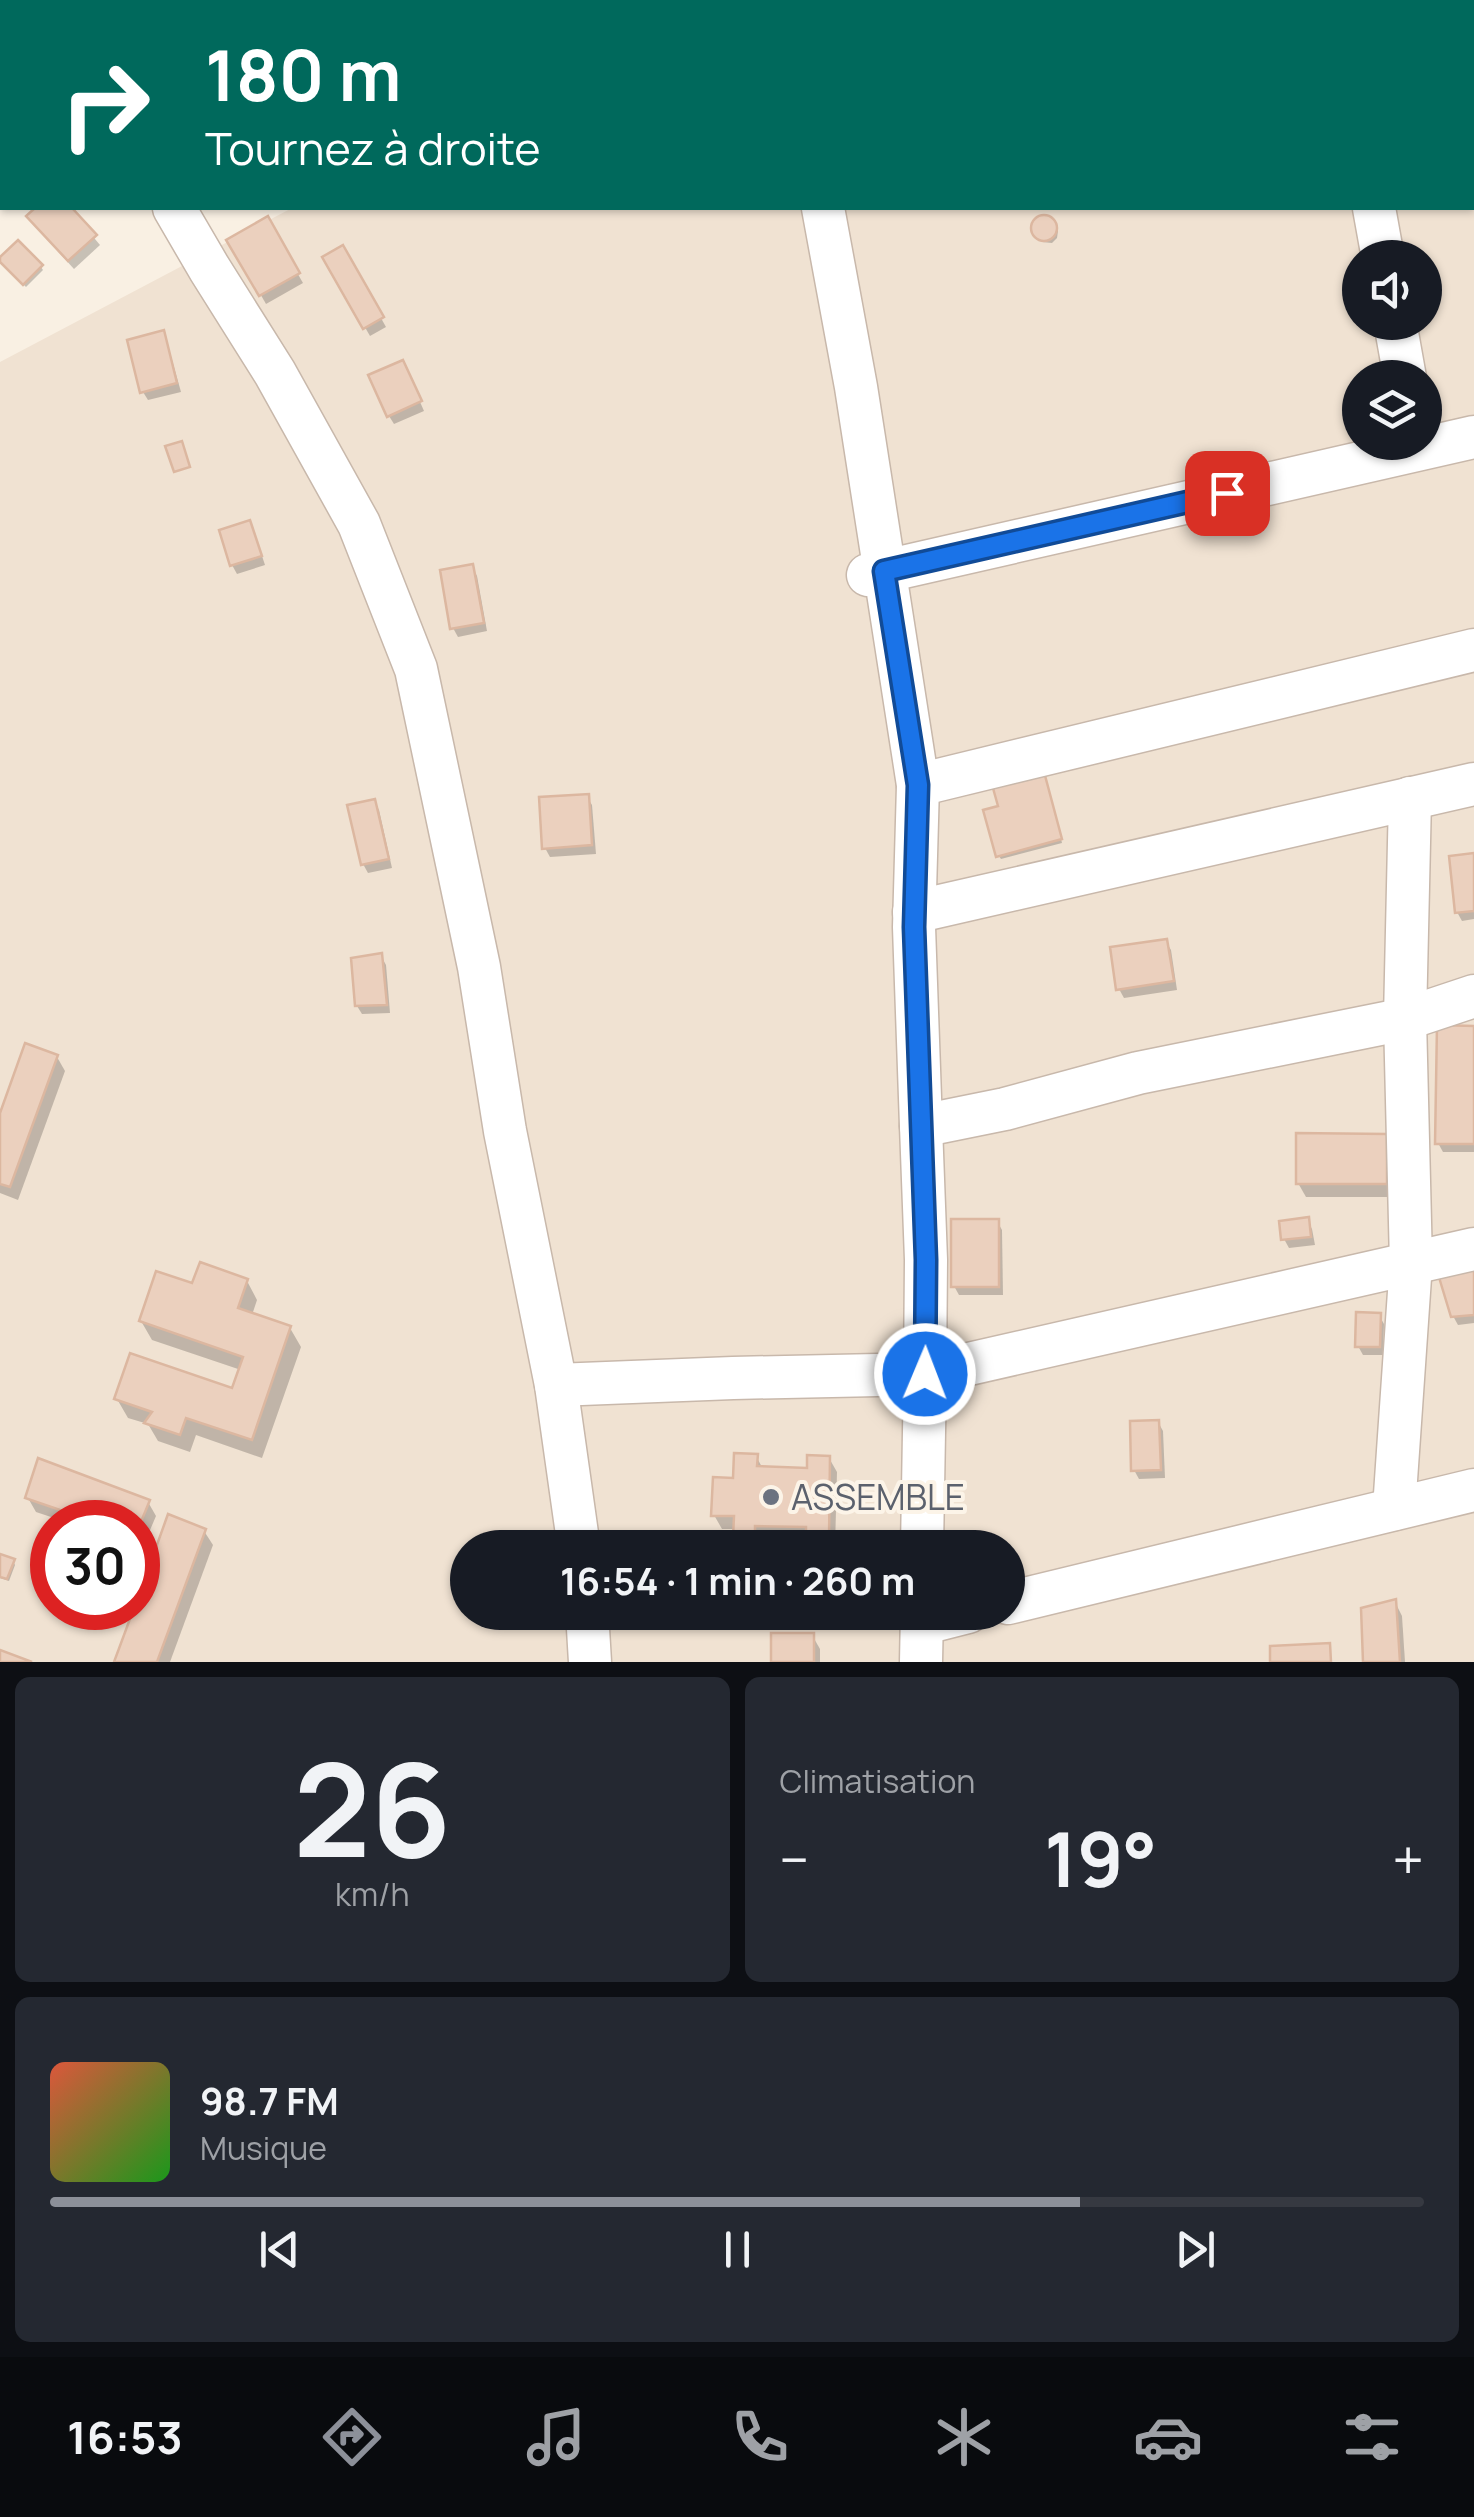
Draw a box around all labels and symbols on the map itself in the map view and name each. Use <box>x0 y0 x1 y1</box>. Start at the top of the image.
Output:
pin <box>1185 451 1270 536</box>
position arrow <box>873 1322 977 1426</box>
place label: ASSEMBLE <box>791 1473 965 1521</box>
marker: ASSEMBLE <box>760 1486 782 1508</box>
speed limit sign: 30 <box>30 1500 160 1630</box>

